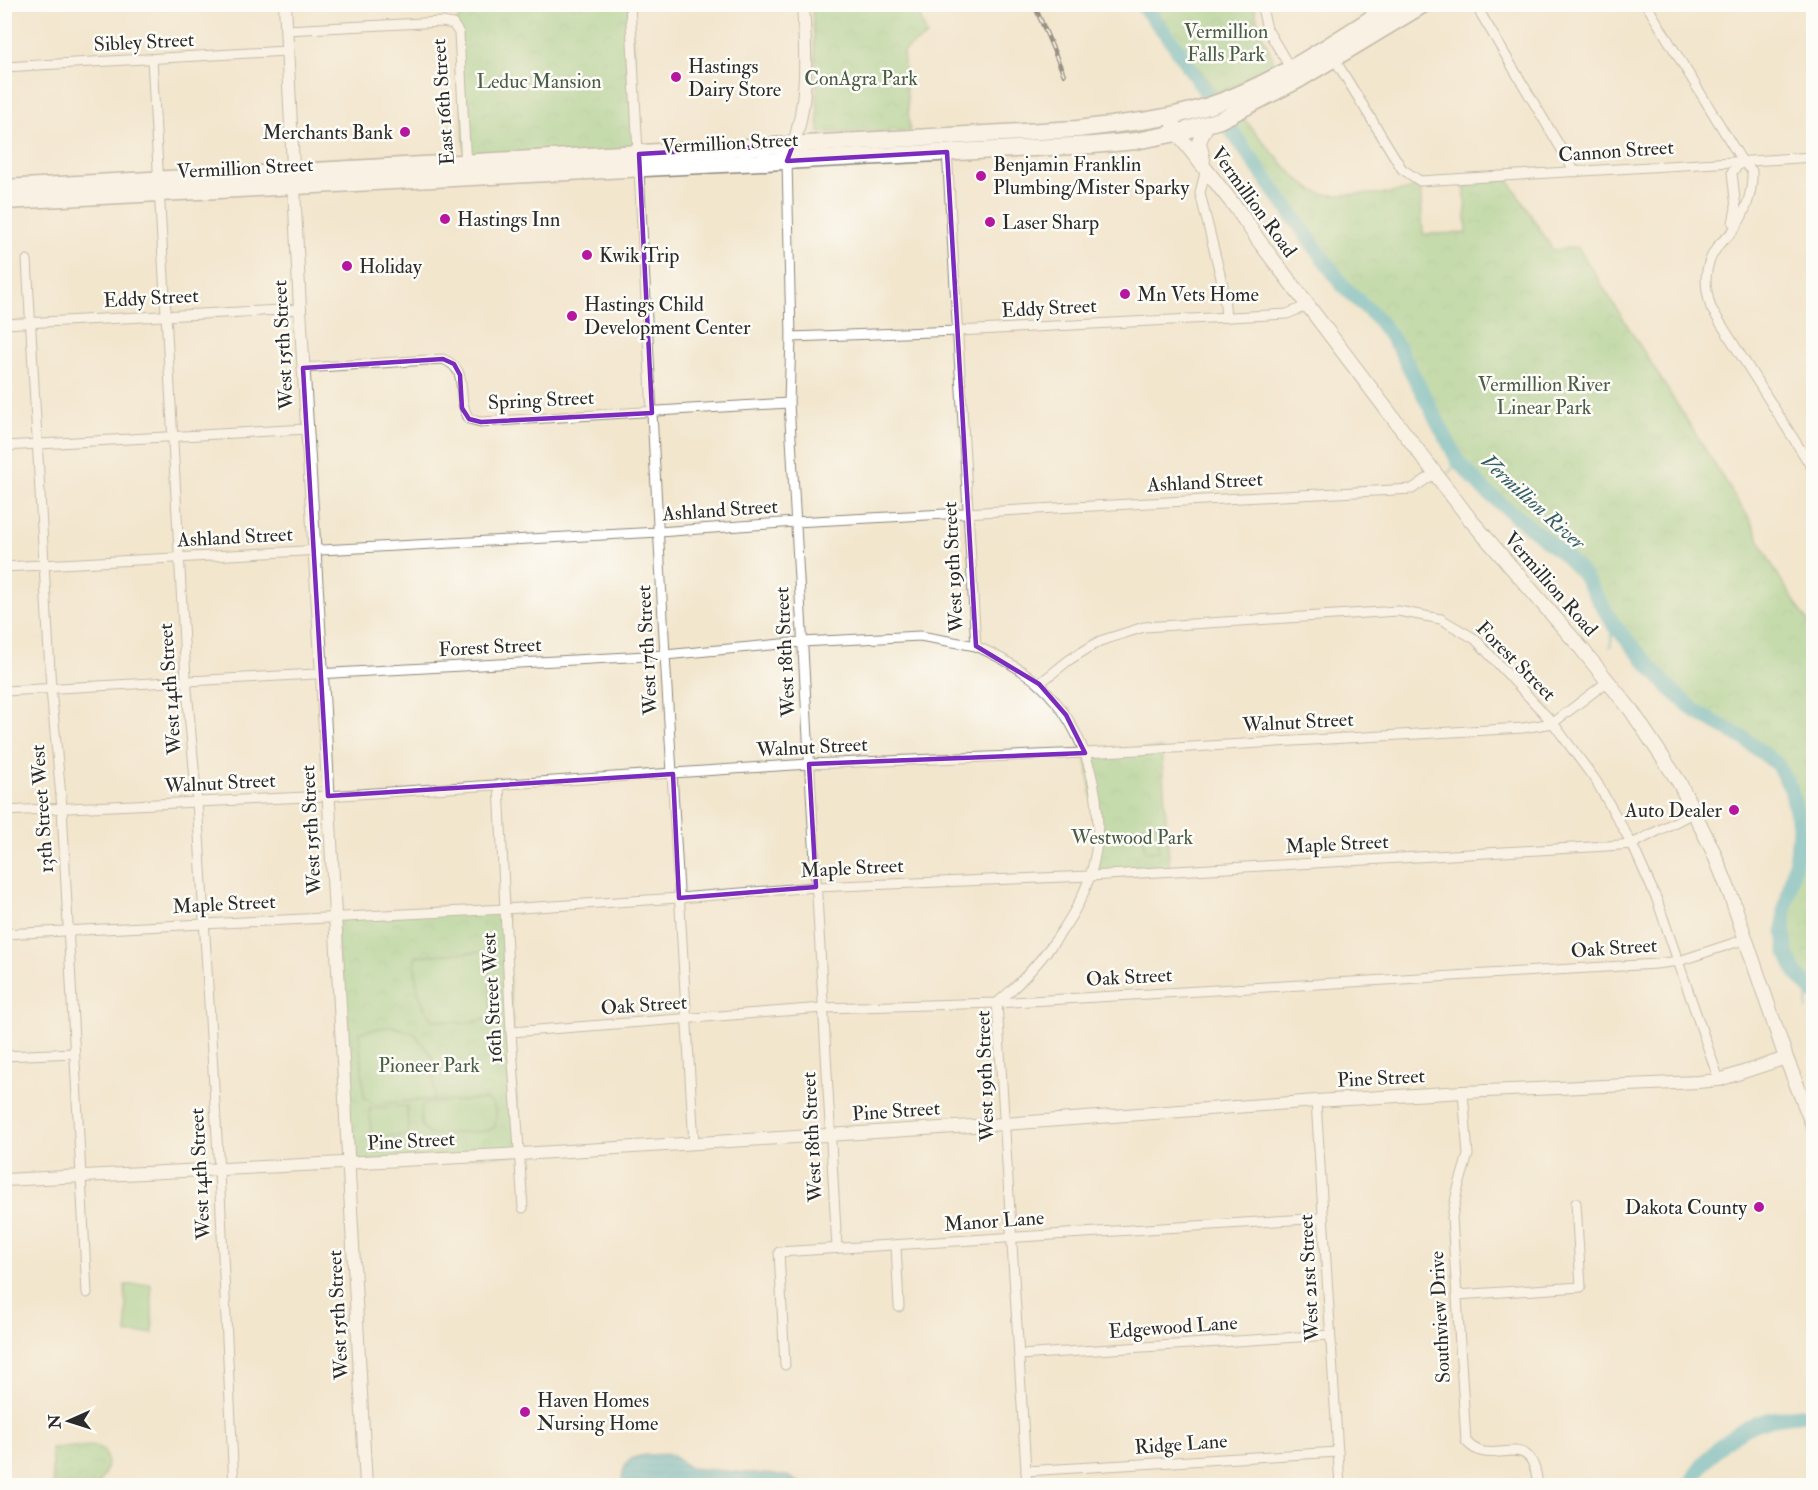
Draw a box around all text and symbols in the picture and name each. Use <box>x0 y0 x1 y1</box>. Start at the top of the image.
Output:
park label: Vermillion Falls Park <box>1184 19 1268 67</box>
street label: Sibley Street <box>93 27 195 57</box>
street label: East 16th Street <box>426 37 460 166</box>
place label: Hastings Dairy Store <box>688 54 781 102</box>
park label: ConAgra Park <box>804 66 918 91</box>
park label: Leduc Mansion <box>476 69 602 94</box>
marker: Hastings Dairy Store <box>669 70 683 84</box>
place label: Merchants Bank <box>263 120 393 145</box>
marker: Merchants Bank <box>398 125 412 139</box>
street label: Vermillion Street <box>661 127 800 159</box>
street label: Cannon Street <box>1557 134 1675 168</box>
street label: Vermillion Road <box>1206 142 1303 262</box>
street label: Vermillion Street <box>176 152 315 184</box>
place label: Benjamin Franklin Plumbing/Mister Sparky <box>993 152 1190 201</box>
marker: Benjamin Franklin Plumbing/Mister Sparky <box>974 169 988 183</box>
place label: Hastings Inn <box>457 207 560 232</box>
place label: Laser Sharp <box>1002 210 1099 236</box>
marker: Hastings Inn <box>438 212 452 226</box>
marker: Laser Sharp <box>983 215 997 229</box>
place label: Kwik Trip <box>599 243 679 269</box>
marker: Kwik Trip <box>580 248 594 262</box>
place label: Holiday <box>359 254 423 279</box>
marker: Holiday <box>340 259 354 273</box>
street label: West 15th Street <box>267 279 299 411</box>
place label: Mn Vets Home <box>1137 282 1259 307</box>
street label: Eddy Street <box>103 283 200 313</box>
marker: Mn Vets Home <box>1118 287 1132 301</box>
place label: Hastings Child Development Center <box>584 292 751 341</box>
street label: Eddy Street <box>1001 293 1098 323</box>
marker: Hastings Child Development Center <box>565 309 579 323</box>
park label: Vermillion River Linear Park <box>1478 372 1611 420</box>
street label: Spring Street <box>487 385 595 416</box>
water label: Vermillion River <box>1475 448 1592 557</box>
street label: Ashland Street <box>1145 466 1264 498</box>
street label: Ashland Street <box>660 493 779 527</box>
street label: West 19th Street <box>937 500 969 634</box>
street label: Ashland Street <box>175 521 294 553</box>
street label: Vermillion Road <box>1499 527 1603 642</box>
street label: West 17th Street <box>631 584 663 717</box>
street label: West 18th Street <box>769 586 801 719</box>
street label: Forest Street <box>1471 616 1562 707</box>
street label: West 14th Street <box>153 622 187 757</box>
street label: Forest Street <box>438 632 543 662</box>
street label: Walnut Street <box>1241 707 1355 737</box>
street label: Walnut Street <box>755 732 869 762</box>
street label: 13th Street West <box>25 743 59 874</box>
street label: West 15th Street <box>295 764 327 896</box>
street label: Walnut Street <box>163 768 277 798</box>
place label: Auto Dealer <box>1624 798 1723 823</box>
marker: Auto Dealer <box>1727 803 1741 817</box>
park label: Westwood Park <box>1070 825 1194 850</box>
street label: Maple Street <box>1285 829 1390 860</box>
street label: Maple Street <box>800 853 905 884</box>
street label: Maple Street <box>172 889 277 920</box>
street label: 16th Street West <box>476 931 508 1064</box>
street label: Oak Street <box>1570 932 1659 963</box>
street label: Oak Street <box>1085 962 1173 992</box>
street label: Oak Street <box>600 989 689 1020</box>
street label: West 19th Street <box>970 1010 1000 1143</box>
park label: Pioneer Park <box>378 1053 480 1078</box>
street label: Pine Street <box>1336 1063 1426 1093</box>
street label: West 18th Street <box>796 1071 828 1204</box>
street label: Pine Street <box>851 1095 941 1127</box>
street label: West 14th Street <box>184 1107 216 1241</box>
street label: Pine Street <box>366 1126 456 1156</box>
place label: Dakota County <box>1625 1195 1748 1220</box>
marker: Dakota County <box>1752 1200 1766 1214</box>
street label: Manor Lane <box>943 1205 1045 1237</box>
street label: West 21st Street <box>1293 1213 1325 1343</box>
street label: West 15th Street <box>322 1249 354 1381</box>
street label: Southview Drive <box>1424 1250 1456 1384</box>
street label: Edgewood Lane <box>1108 1310 1238 1344</box>
place label: Haven Homes Nursing Home <box>537 1388 658 1436</box>
north arrow <box>39 1391 99 1451</box>
marker: Haven Homes Nursing Home <box>518 1405 532 1419</box>
text: N <box>45 1413 65 1430</box>
street label: Ridge Lane <box>1134 1428 1228 1460</box>

